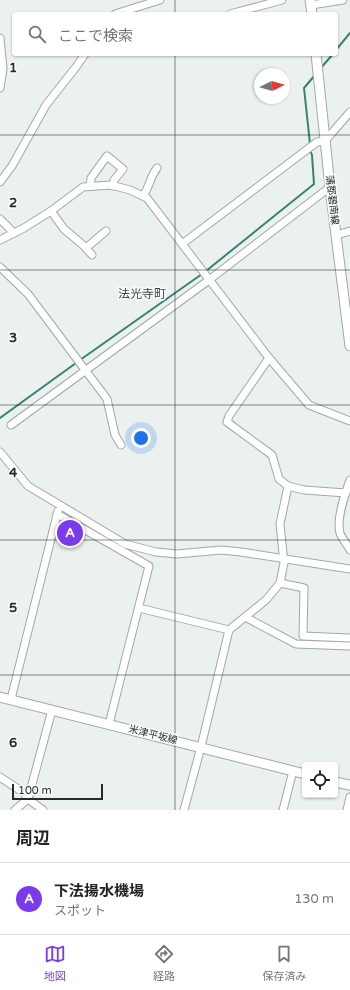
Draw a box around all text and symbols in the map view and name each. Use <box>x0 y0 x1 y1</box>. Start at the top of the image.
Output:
search box <box>12 12 338 56</box>
icon: search <box>26 23 48 45</box>
text: ここで検索 <box>58 27 133 45</box>
text: 1 <box>9 60 17 76</box>
north arrow <box>254 68 290 104</box>
street label: 蒲郡碧南線 <box>323 174 341 226</box>
text: 2 <box>9 195 17 211</box>
district label: 法光寺町 <box>118 287 166 301</box>
text: 3 <box>9 330 17 346</box>
your location <box>131 428 151 448</box>
text: 4 <box>9 465 18 481</box>
pin: A <box>57 518 83 548</box>
text: 5 <box>9 600 17 616</box>
street label: 米津平坂線 <box>127 723 179 747</box>
text: 6 <box>9 735 17 751</box>
map controls <box>302 762 338 798</box>
button: locate <box>302 762 338 798</box>
scale bar <box>12 782 103 801</box>
text: 100 m <box>18 784 52 797</box>
text: 周辺 <box>16 828 50 849</box>
text: 下法揚水機場 <box>54 882 144 900</box>
text: A <box>24 891 34 907</box>
text: 130 m <box>294 891 334 907</box>
text: スポット <box>54 903 106 919</box>
tab: 地図 <box>44 943 66 983</box>
tab: 経路 <box>153 943 175 983</box>
tab: 保存済み <box>262 943 306 983</box>

